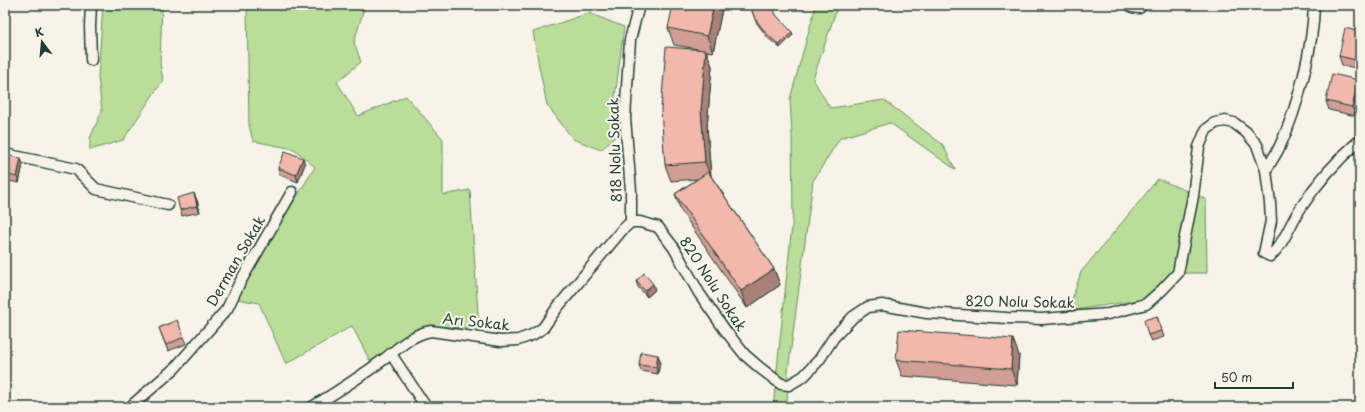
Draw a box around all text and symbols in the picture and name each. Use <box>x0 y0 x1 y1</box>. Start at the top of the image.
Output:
north arrow <box>22 22 62 62</box>
text: K <box>33 23 45 41</box>
street label: 818 Nolu Sokak <box>602 97 627 203</box>
street label: Derman Sokak <box>201 212 270 310</box>
street label: 820 Nolu Sokak <box>675 232 752 335</box>
street label: 820 Nolu Sokak <box>965 290 1075 313</box>
street label: Arı Sokak <box>441 308 511 335</box>
scale bar <box>1215 364 1293 390</box>
text: 50 m <box>1221 368 1252 386</box>

